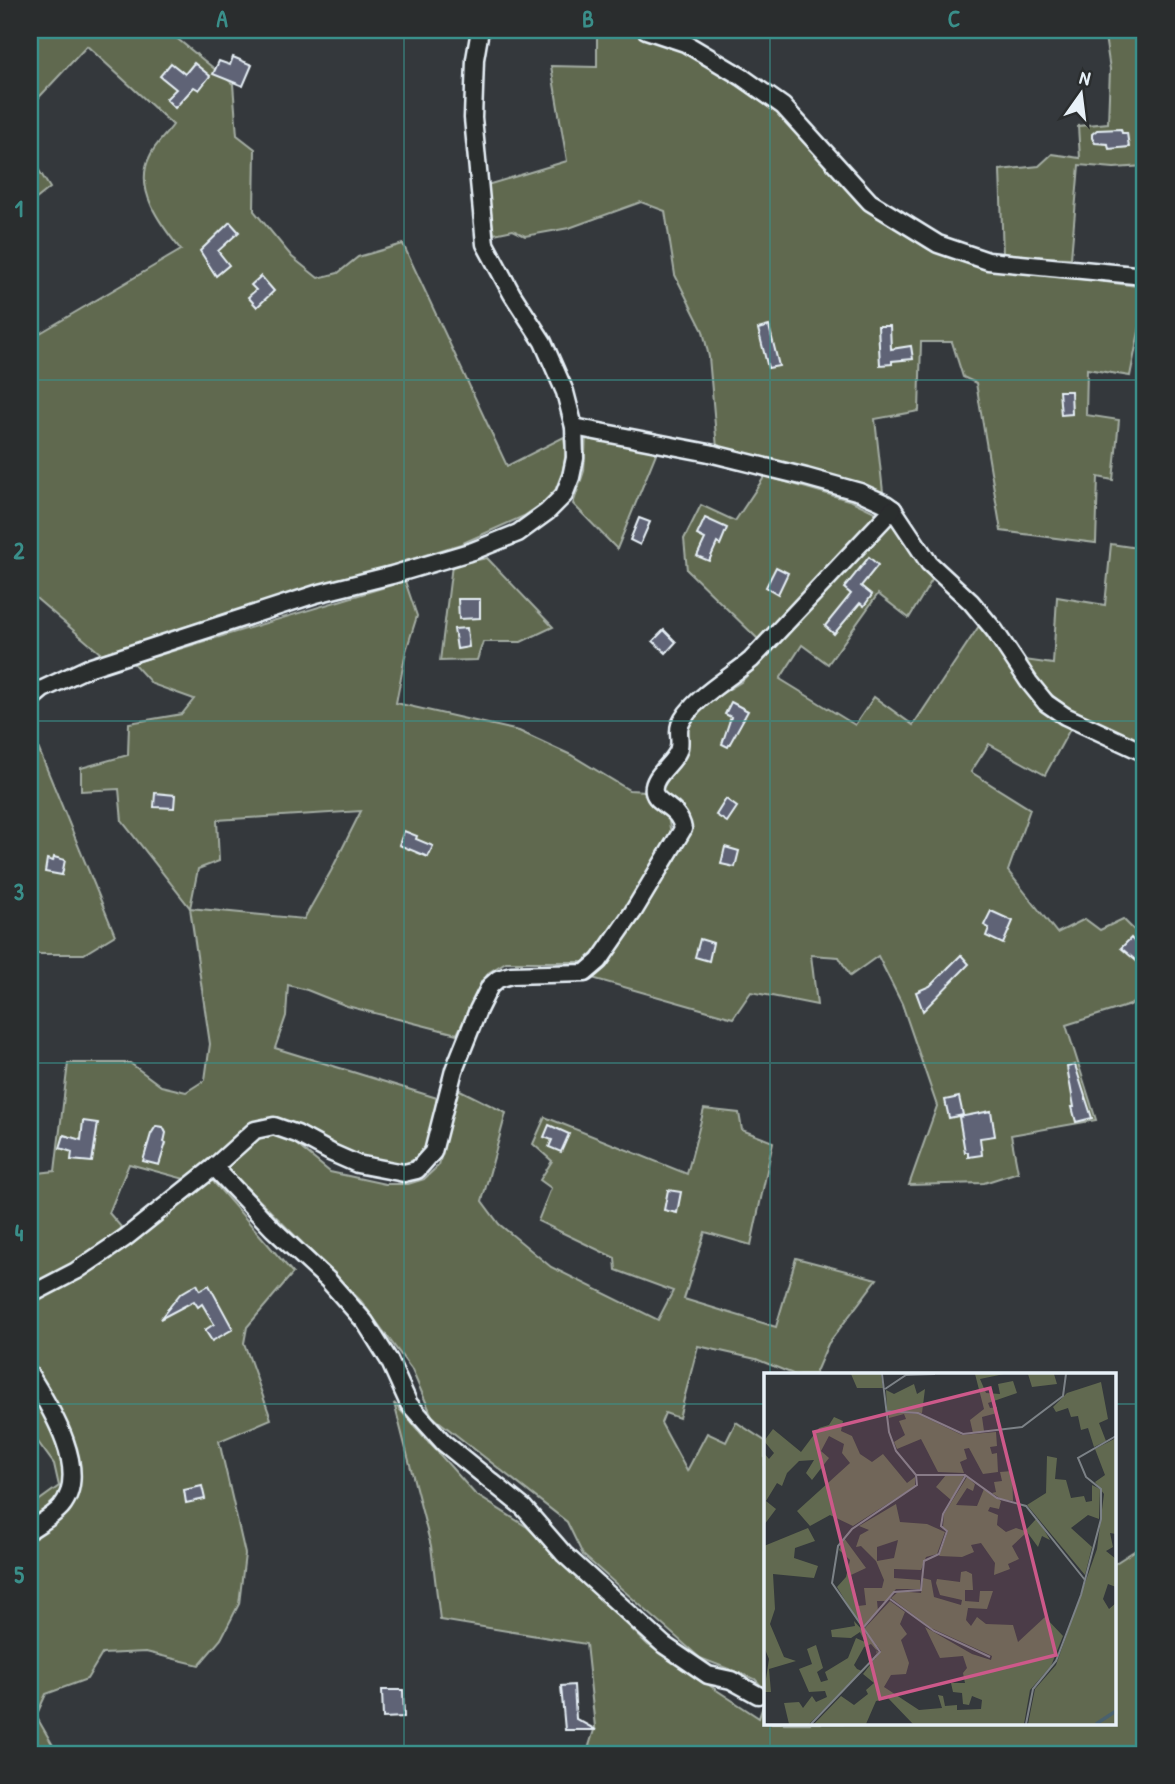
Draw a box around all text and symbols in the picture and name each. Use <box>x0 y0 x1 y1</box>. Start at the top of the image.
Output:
text: A <box>216 3 228 34</box>
text: B <box>582 3 594 34</box>
text: C <box>948 3 960 34</box>
north arrow <box>1046 60 1116 130</box>
text: N <box>1077 64 1093 91</box>
text: 1 <box>15 193 23 224</box>
text: 2 <box>14 535 25 566</box>
text: 3 <box>14 876 24 907</box>
text: 4 <box>15 1217 24 1248</box>
inset map <box>764 1373 1116 1724</box>
text: 5 <box>14 1559 24 1590</box>

